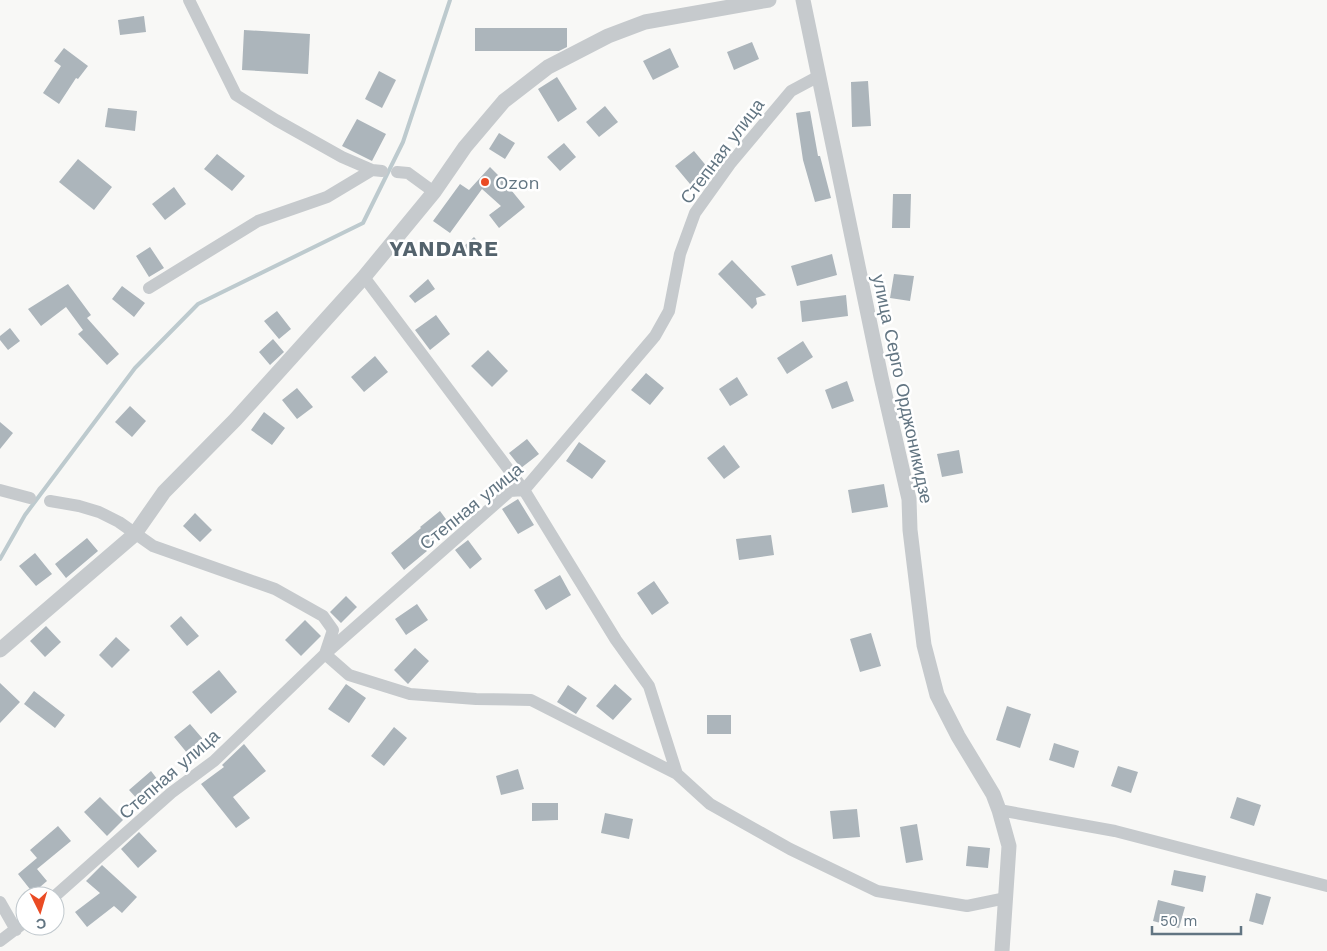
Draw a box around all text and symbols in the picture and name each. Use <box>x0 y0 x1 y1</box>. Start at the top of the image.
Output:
street label: Степная улица <box>676 94 769 208</box>
place label: Ozon <box>495 172 540 193</box>
marker: Ozon <box>479 176 491 188</box>
district label: YANDARE <box>389 236 499 261</box>
street label: улица Серго Орджоникидзе <box>868 273 938 505</box>
street label: Степная улица <box>415 458 527 554</box>
street label: Степная улица <box>115 724 224 823</box>
north arrow <box>15 886 65 936</box>
scale bar <box>1152 904 1241 936</box>
text: 50 m <box>1160 912 1197 930</box>
text: С <box>35 916 47 932</box>

